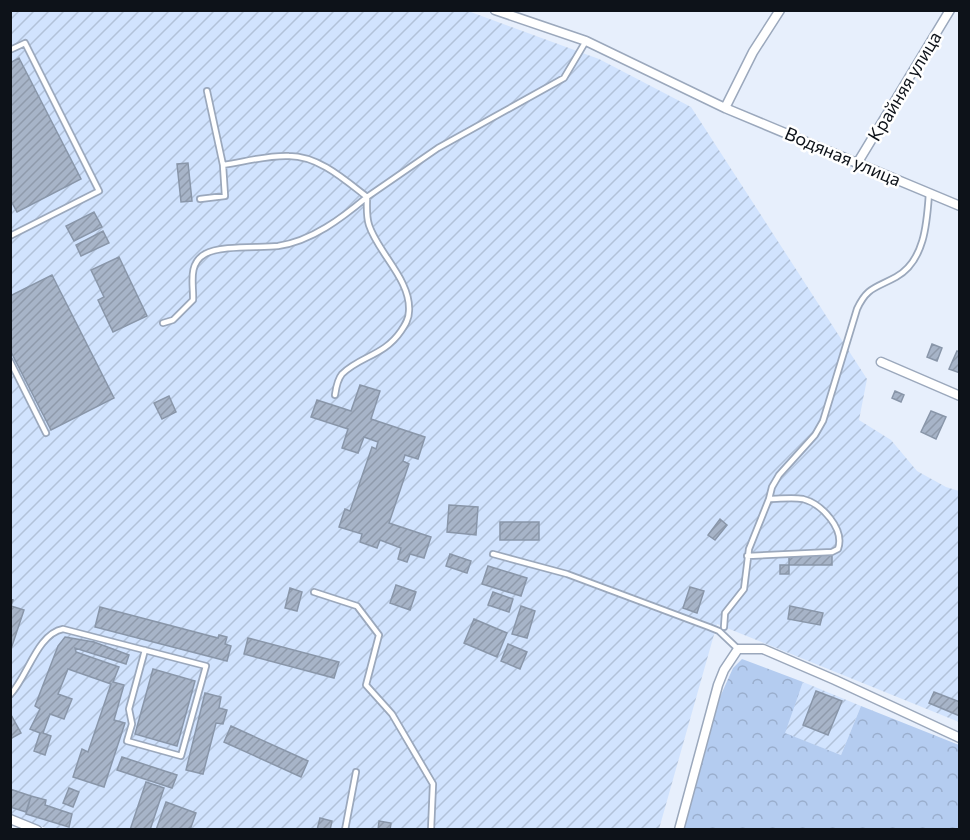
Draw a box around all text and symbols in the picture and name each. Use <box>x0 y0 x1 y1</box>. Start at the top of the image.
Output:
street label: Крайняя улица <box>863 27 945 145</box>
street label: Водяная улица <box>782 122 904 190</box>

